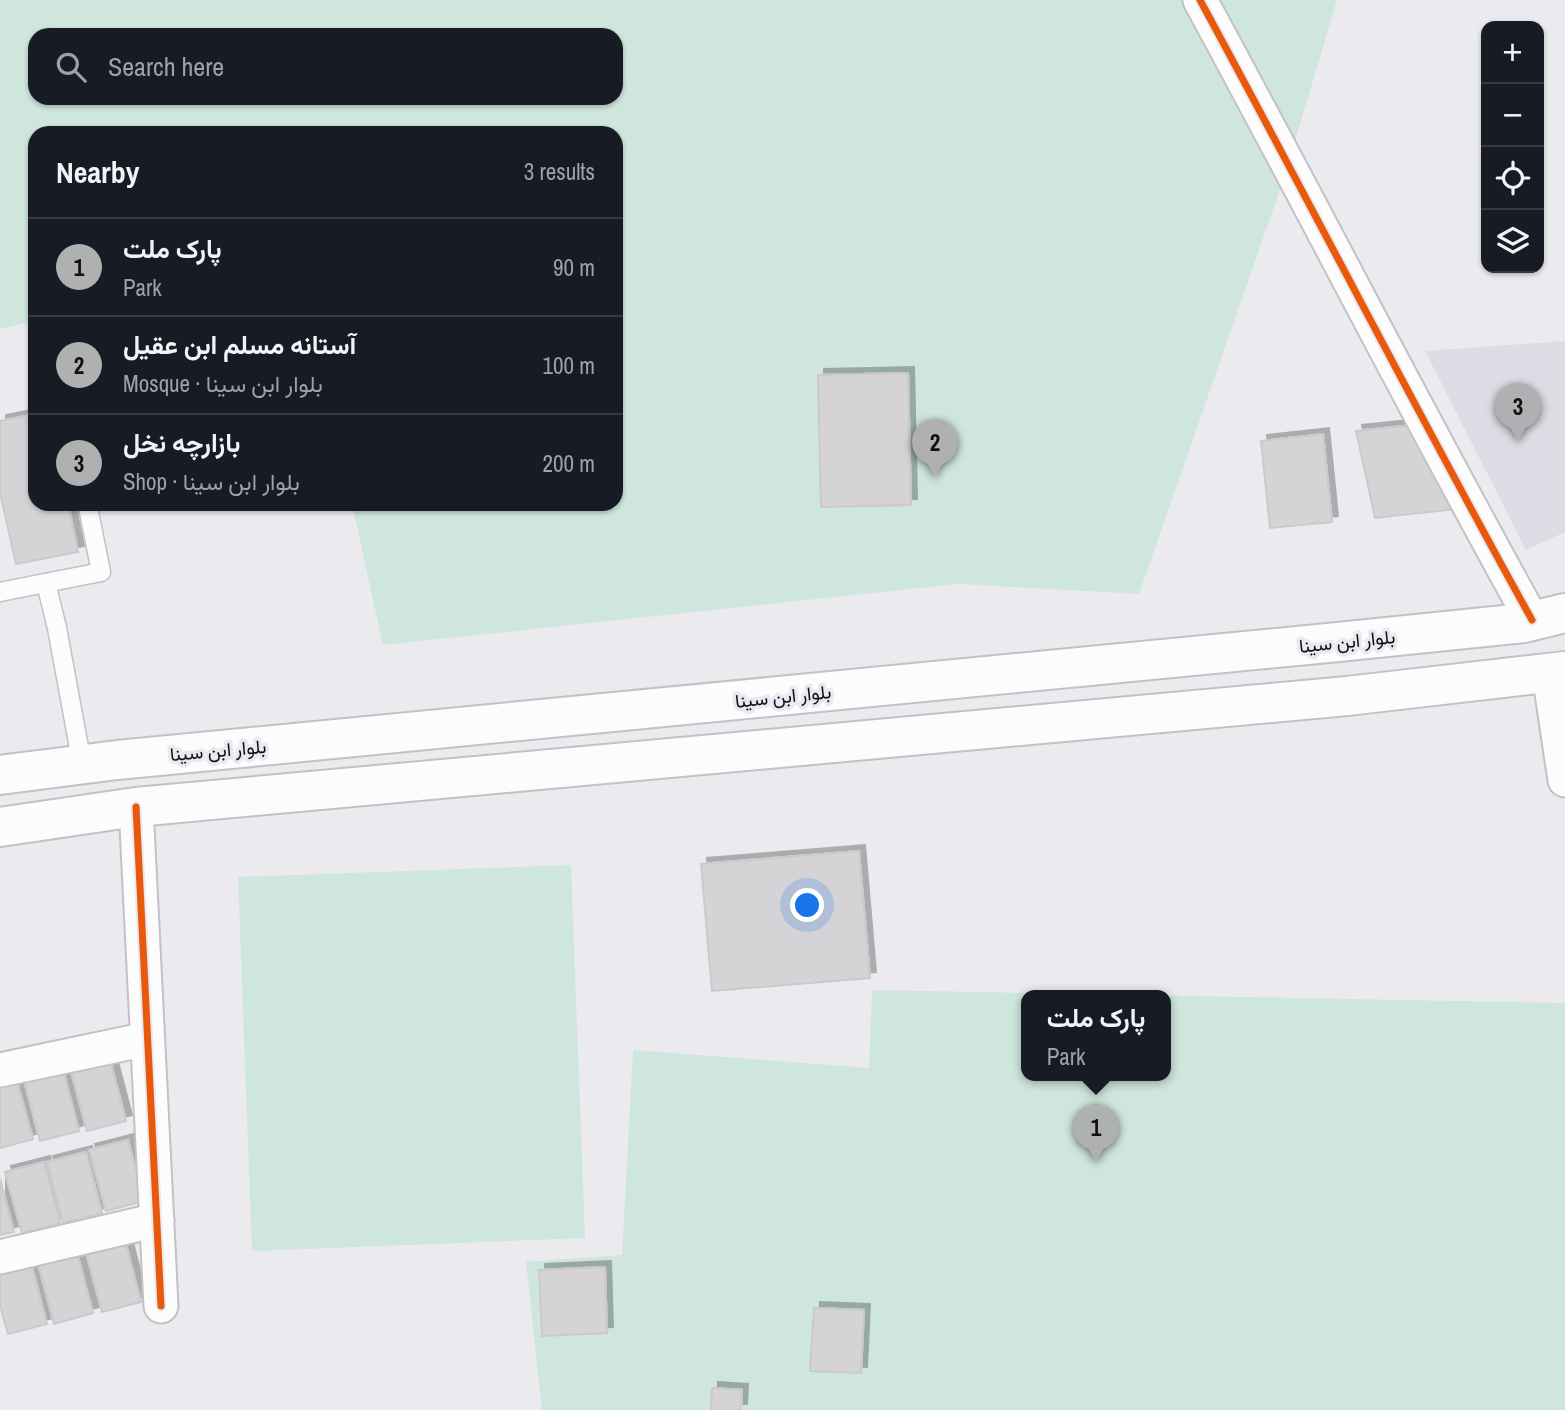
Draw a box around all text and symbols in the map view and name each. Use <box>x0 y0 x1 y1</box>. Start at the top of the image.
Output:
map controls <box>1481 21 1544 273</box>
button: + <box>1481 21 1544 84</box>
search box <box>28 28 623 105</box>
icon: search <box>52 48 90 86</box>
text: Search here <box>108 49 224 84</box>
button: − <box>1481 84 1544 147</box>
button: locate <box>1481 147 1544 210</box>
text: Nearby <box>56 152 139 192</box>
text: 3 results <box>524 156 595 187</box>
button: layers <box>1481 210 1544 273</box>
text: پارک ملت <box>123 231 222 266</box>
text: 1 <box>74 252 84 283</box>
text: 90 m <box>553 252 595 283</box>
text: Park <box>123 272 162 303</box>
text: آستانه مسلم ابن عقیل <box>123 327 356 362</box>
text: 2 <box>74 350 84 381</box>
text: 100 m <box>543 350 595 381</box>
text: Mosque · بلوار ابن سینا <box>123 368 323 399</box>
pin: 3 <box>1495 383 1541 441</box>
pin: 2 <box>912 419 958 477</box>
text: بازارچه نخل <box>123 425 240 460</box>
text: 3 <box>74 448 84 479</box>
text: 200 m <box>543 448 595 479</box>
text: Shop · بلوار ابن سینا <box>123 466 300 497</box>
street label: بلوار ابن سینا <box>1298 623 1396 659</box>
street label: بلوار ابن سینا <box>734 678 832 714</box>
street label: بلوار ابن سینا <box>169 733 267 767</box>
your location <box>790 888 824 922</box>
popup <box>1021 990 1171 1081</box>
text: پارک ملت <box>1047 1000 1145 1035</box>
text: Park <box>1047 1041 1086 1072</box>
pin: 1 <box>1073 1104 1119 1162</box>

